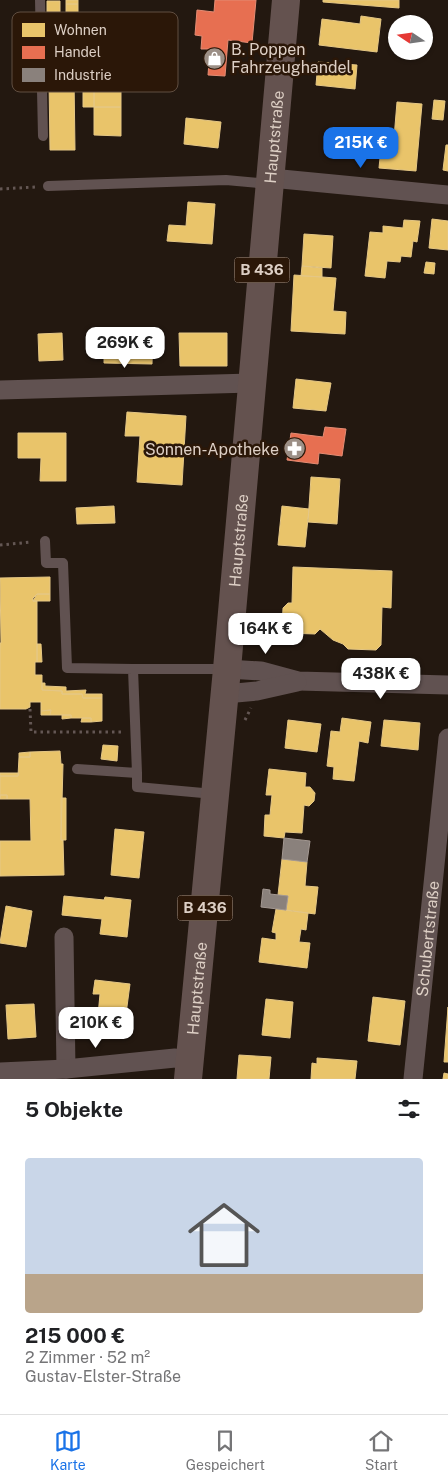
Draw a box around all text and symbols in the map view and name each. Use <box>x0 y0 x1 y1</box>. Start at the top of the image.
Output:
legend <box>12 12 178 92</box>
north arrow <box>388 15 432 60</box>
map controls <box>388 15 433 60</box>
text: Wohnen <box>54 22 107 38</box>
place label: B. Poppen Fahrzeughandel <box>231 40 352 77</box>
text: Handel <box>54 44 101 60</box>
shop icon: B. Poppen Fahrzeughandel <box>203 46 227 70</box>
text: Industrie <box>54 67 112 83</box>
street label: Hauptstraße <box>261 90 288 184</box>
pin: 215K € <box>320 126 402 169</box>
text: 215K € <box>334 133 388 152</box>
road number: B 436 <box>234 258 290 282</box>
pin: 269K € <box>84 326 166 369</box>
text: 269K € <box>97 333 153 352</box>
pharmacy icon: Sonnen-Apotheke <box>283 437 307 461</box>
place label: Sonnen-Apotheke <box>145 440 279 459</box>
street label: Hauptstraße <box>225 493 252 588</box>
pin: 164K € <box>225 612 307 655</box>
text: 164K € <box>239 619 293 638</box>
pin: 438K € <box>340 658 422 700</box>
text: 438K € <box>352 664 410 683</box>
street label: Schubertstraße <box>413 880 443 998</box>
road number: B 436 <box>178 896 232 920</box>
street label: Hauptstraße <box>183 941 211 1036</box>
pin: 210K € <box>55 1006 137 1049</box>
text: 210K € <box>70 1013 122 1032</box>
icon: filters <box>395 1095 423 1123</box>
text: 5 Objekte <box>25 1097 123 1122</box>
icon: home <box>179 1190 269 1280</box>
text: 215 000 € <box>25 1323 125 1348</box>
text: 2 Zimmer · 52 m² <box>25 1348 150 1367</box>
text: Gustav-Elster-Straße <box>25 1367 181 1386</box>
tab: Karte <box>50 1427 86 1473</box>
tab: Gespeichert <box>186 1427 265 1473</box>
tab: Start <box>365 1427 398 1473</box>

